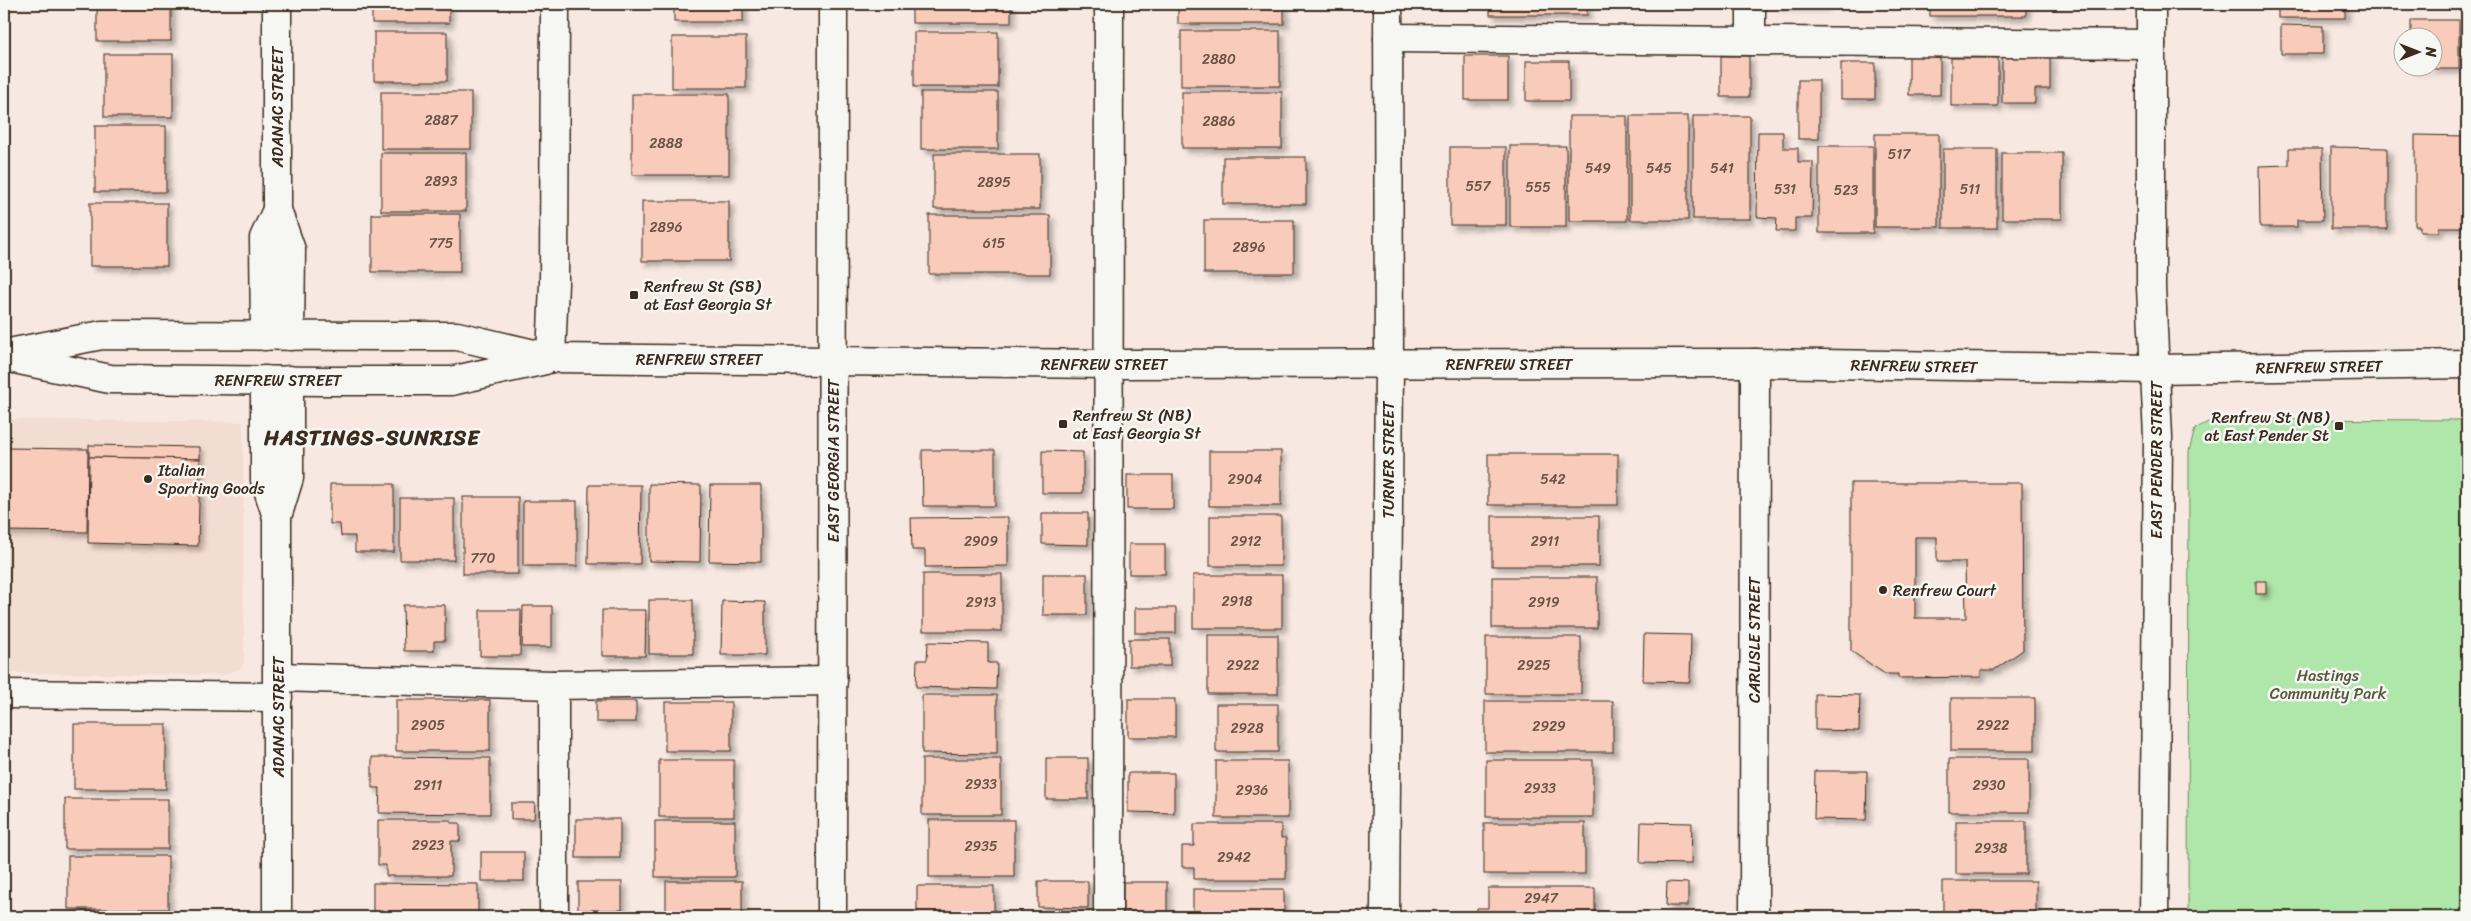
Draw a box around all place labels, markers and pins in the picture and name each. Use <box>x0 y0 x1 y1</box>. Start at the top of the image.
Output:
place label: Renfrew St (SB) at East Georgia St <box>644 272 772 319</box>
marker: Renfrew St (SB) at East Georgia St <box>628 289 640 301</box>
place label: Renfrew St (NB) at East Georgia St <box>1073 401 1201 448</box>
place label: Renfrew St (NB) at East Pender St <box>2204 403 2330 450</box>
marker: Renfrew St (NB) at East Georgia St <box>1057 418 1069 430</box>
marker: Renfrew St (NB) at East Pender St <box>2333 420 2345 432</box>
place label: Italian Sporting Goods <box>157 456 265 503</box>
marker: Italian Sporting Goods <box>142 473 154 485</box>
place label: Renfrew Court <box>1893 576 1997 605</box>
marker: Renfrew Court <box>1877 584 1889 596</box>

